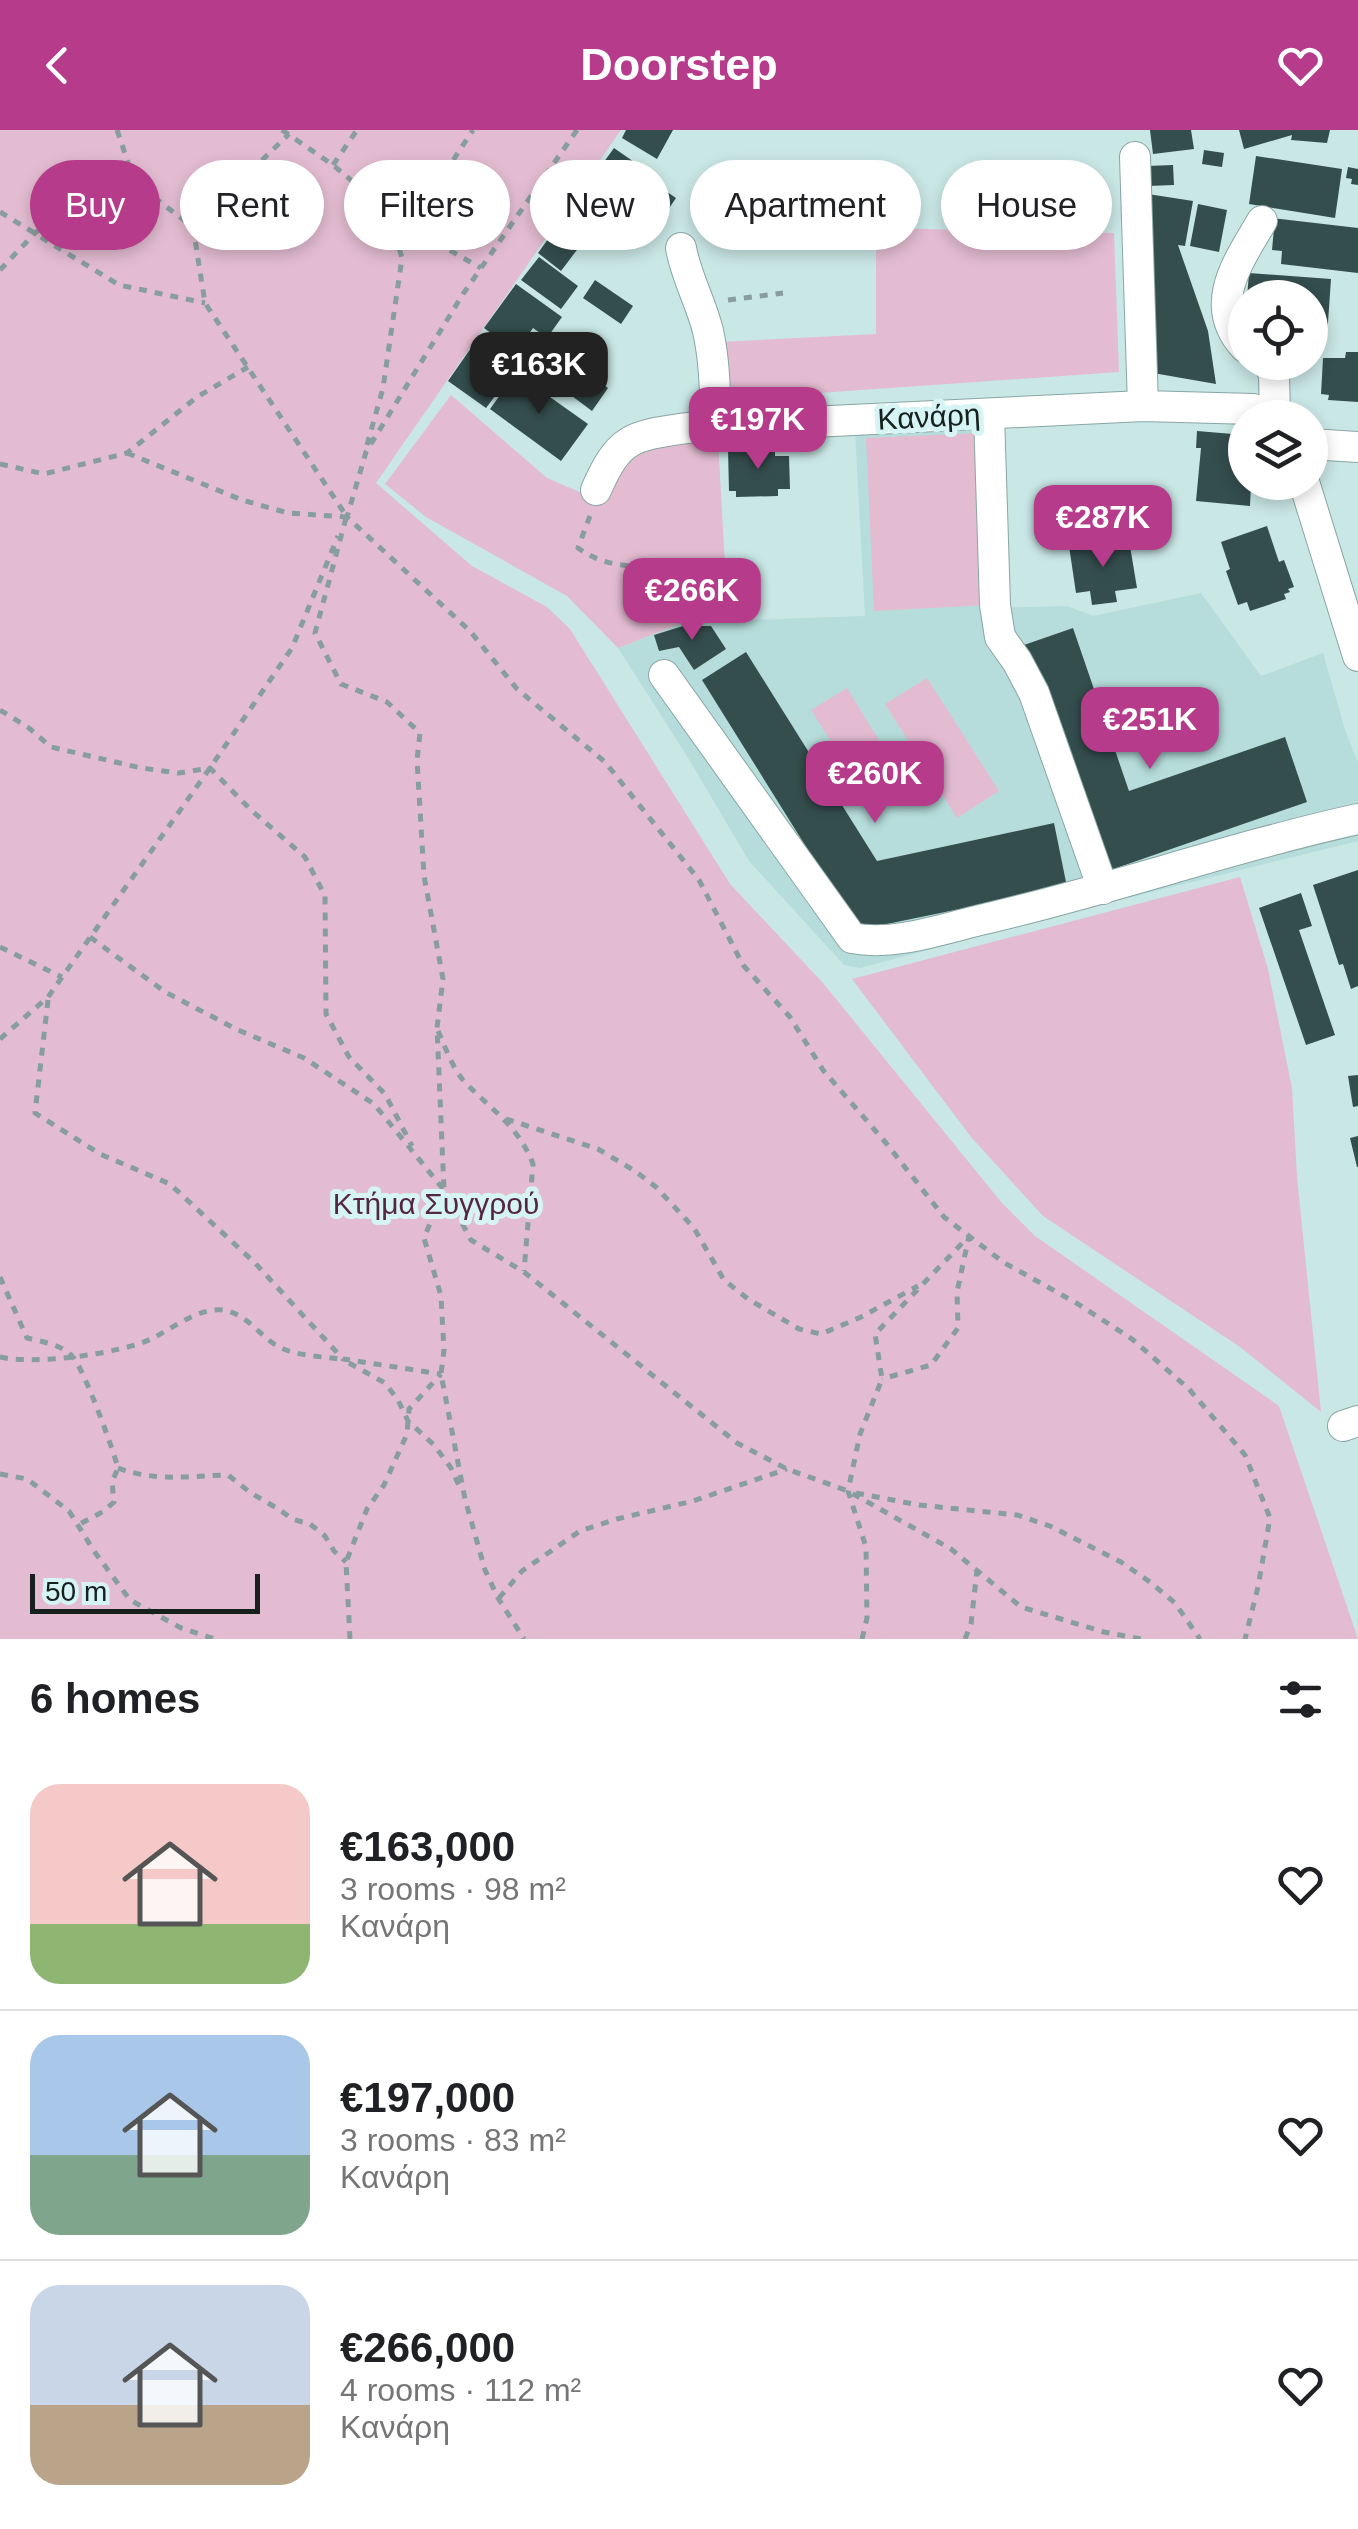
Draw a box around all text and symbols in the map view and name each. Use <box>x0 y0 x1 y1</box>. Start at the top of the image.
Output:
icon: back <box>30 38 85 93</box>
icon: heart <box>1273 38 1328 93</box>
text: Doorstep <box>580 39 778 90</box>
chip: Buy <box>30 160 160 250</box>
chip: Rent <box>180 160 324 250</box>
chip: Filters <box>344 160 510 250</box>
chip: New <box>530 160 670 250</box>
chip: Apartment <box>690 160 921 250</box>
chip: House <box>941 160 1112 250</box>
map controls <box>1228 280 1328 500</box>
button: locate <box>1228 280 1328 380</box>
pin: €163K <box>469 332 609 417</box>
text: €163K <box>492 346 586 382</box>
pin: €197K <box>688 387 828 472</box>
street label: Κανάρη <box>877 397 981 436</box>
button: layers <box>1228 400 1328 500</box>
text: €197K <box>711 401 805 437</box>
pin: €287K <box>1033 485 1173 570</box>
text: €287K <box>1056 499 1150 535</box>
pin: €266K <box>622 558 762 643</box>
text: €266K <box>645 572 739 608</box>
pin: €251K <box>1080 687 1220 772</box>
text: €251K <box>1103 701 1197 737</box>
pin: €260K <box>805 741 945 826</box>
text: €260K <box>828 755 922 791</box>
park label: Κτήμα Συγγρού <box>333 1187 539 1220</box>
scale bar <box>30 1569 260 1614</box>
text: 50 m <box>45 1576 107 1607</box>
icon: filters <box>1273 1672 1328 1727</box>
text: 6 homes <box>30 1675 200 1722</box>
text: €163,000 <box>340 1823 515 1870</box>
icon: home <box>110 1824 230 1944</box>
icon: heart <box>1273 1857 1328 1912</box>
text: 3 rooms · 98 m² <box>340 1871 566 1907</box>
text: Κανάρη <box>340 1908 450 1944</box>
text: €197,000 <box>340 2074 515 2121</box>
icon: home <box>110 2075 230 2195</box>
icon: heart <box>1273 2108 1328 2163</box>
text: 3 rooms · 83 m² <box>340 2122 566 2158</box>
text: Κανάρη <box>340 2159 450 2195</box>
text: €266,000 <box>340 2324 515 2371</box>
icon: home <box>110 2325 230 2445</box>
icon: heart <box>1273 2358 1328 2413</box>
text: 4 rooms · 112 m² <box>340 2372 581 2408</box>
text: Κανάρη <box>340 2409 450 2445</box>

